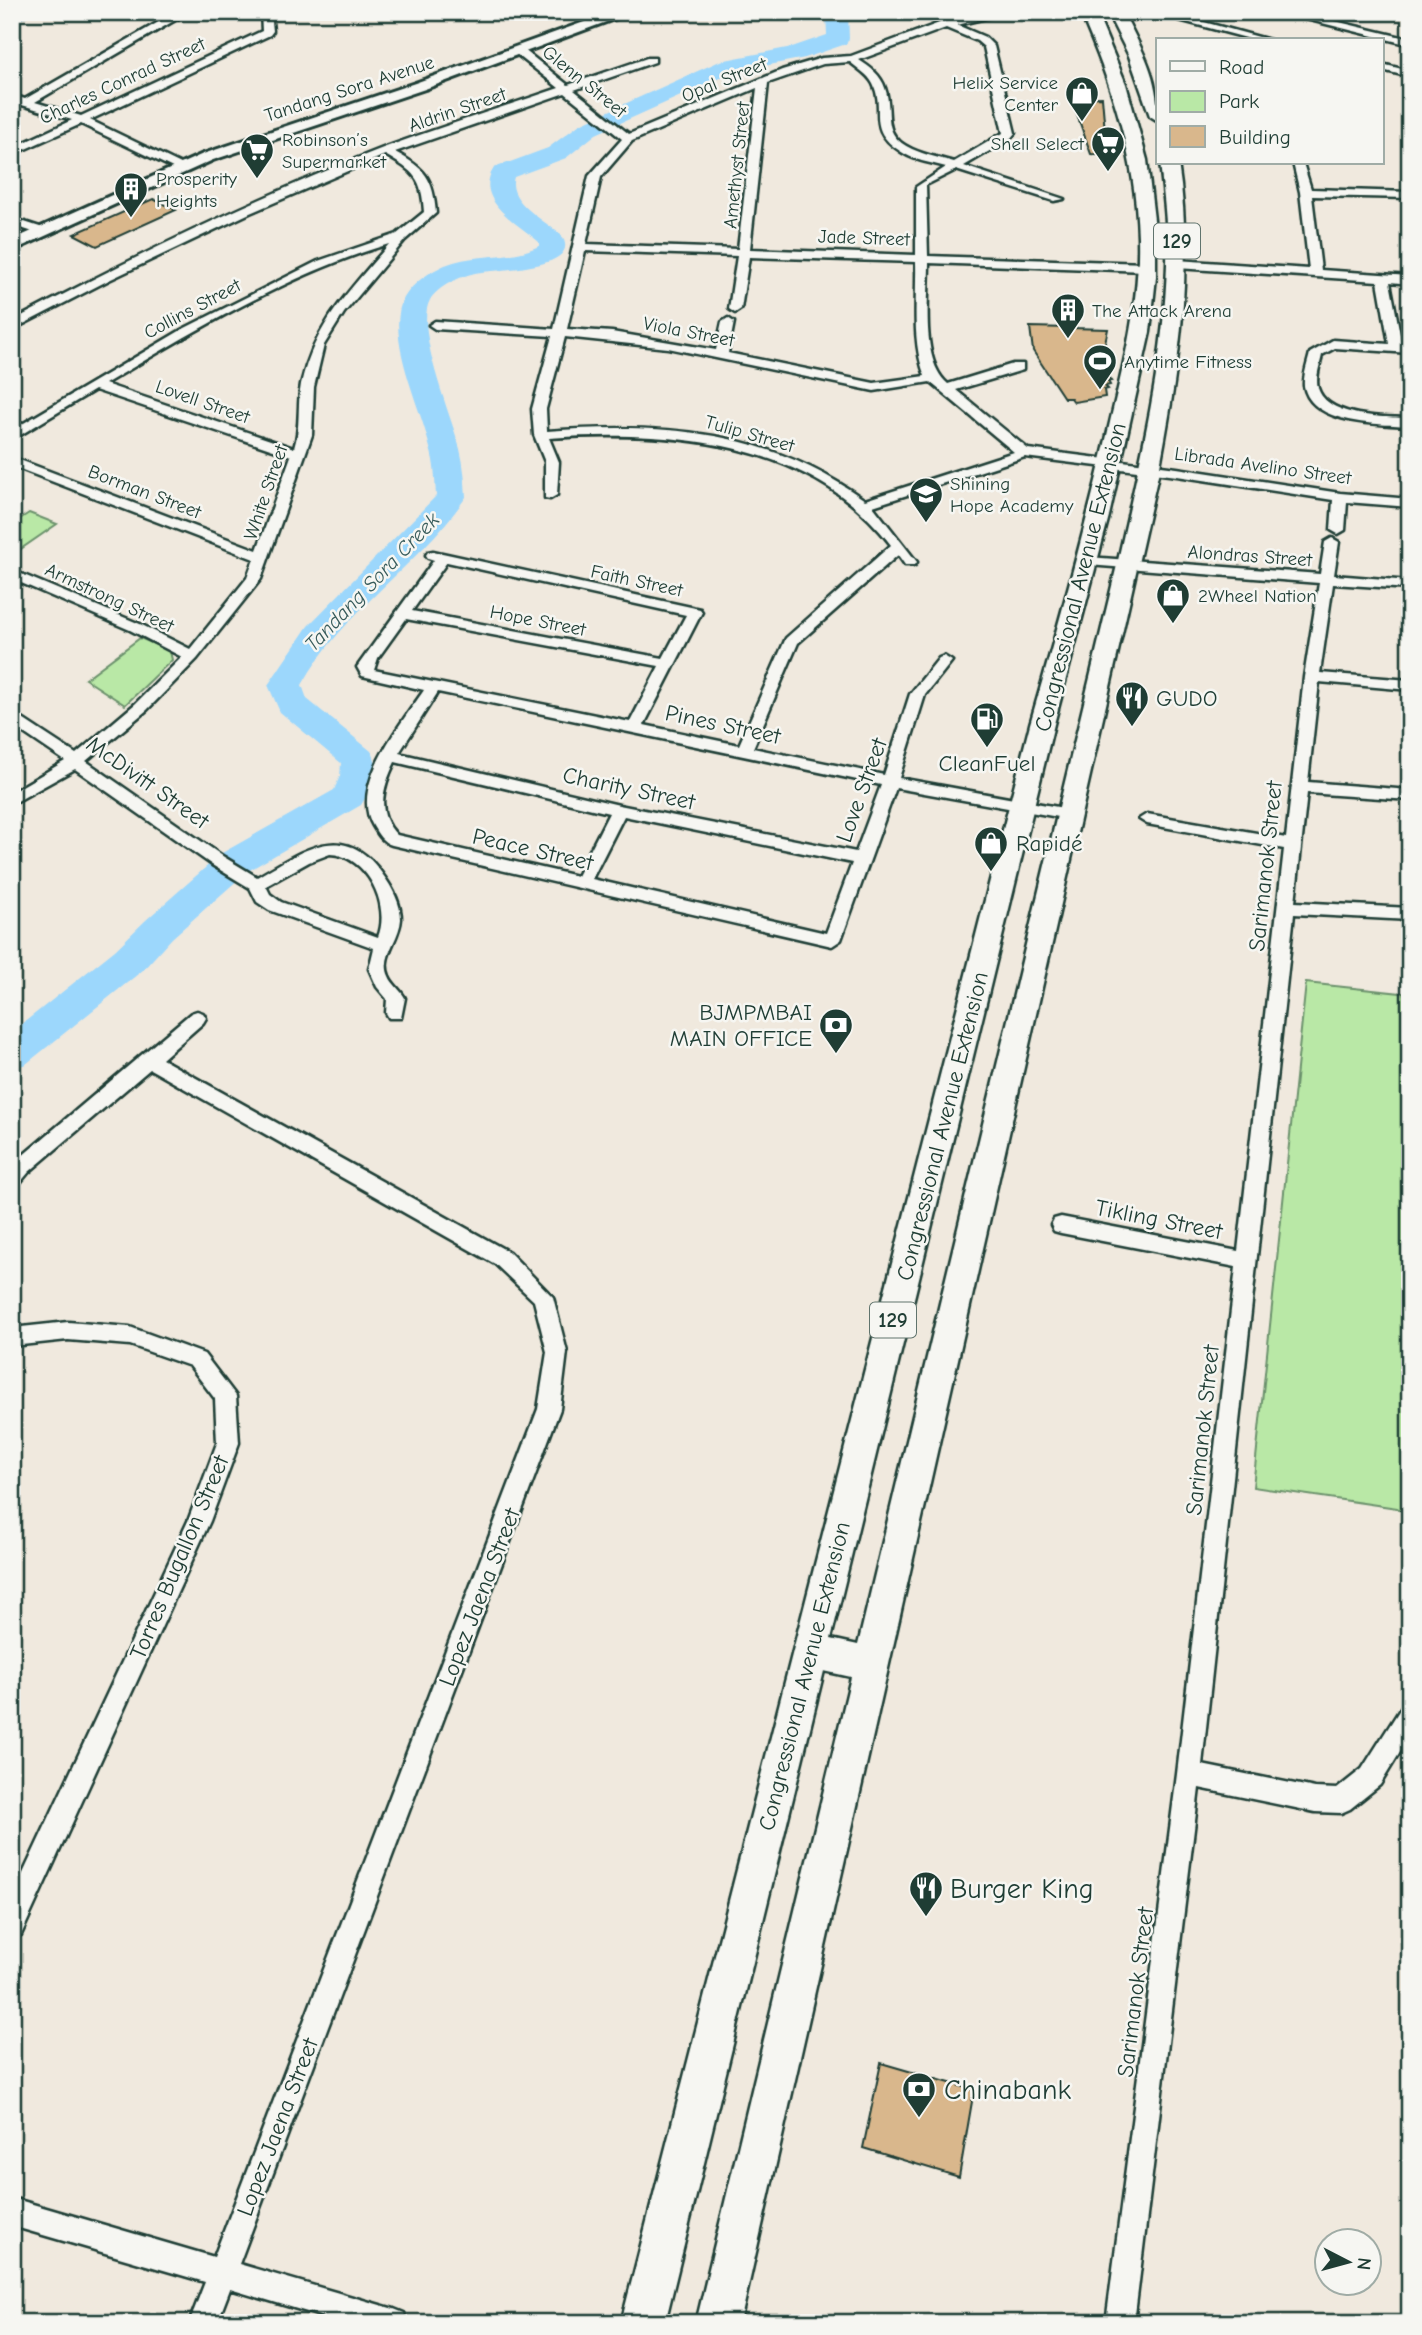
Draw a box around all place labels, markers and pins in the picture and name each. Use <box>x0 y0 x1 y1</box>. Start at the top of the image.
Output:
place label: Helix Service Center <box>952 72 1058 116</box>
shop icon: Helix Service Center <box>1063 74 1101 123</box>
supermarket icon: Shell Select <box>1089 124 1127 173</box>
place label: Robinson’s Supermarket <box>282 129 387 173</box>
supermarket icon: Robinson’s Supermarket <box>238 131 276 180</box>
place label: Shell Select <box>991 133 1085 155</box>
place label: Prosperity Heights <box>156 168 238 212</box>
building icon: Prosperity Heights <box>112 170 150 219</box>
building icon: The Attack Arena <box>1049 291 1087 340</box>
place label: The Attack Arena <box>1092 300 1232 322</box>
sports icon: Anytime Fitness <box>1081 342 1119 391</box>
place label: Anytime Fitness <box>1124 351 1252 373</box>
place label: Shining Hope Academy <box>950 473 1074 517</box>
school or university icon: Shining Hope Academy <box>907 475 945 524</box>
shop icon: 2Wheel Nation <box>1154 576 1192 625</box>
place label: 2Wheel Nation <box>1198 585 1317 607</box>
restaurant icon: GUDO <box>1113 679 1151 728</box>
place label: GUDO <box>1156 685 1218 712</box>
fuel station icon: CleanFuel <box>968 700 1006 749</box>
place label: CleanFuel <box>939 750 1035 777</box>
shop icon: Rapidé <box>972 824 1010 873</box>
place label: Rapidé <box>1016 830 1082 857</box>
place label: BJMPMBAI MAIN OFFICE <box>670 999 812 1052</box>
bank icon: BJMPMBAI MAIN OFFICE <box>817 1006 855 1055</box>
restaurant icon: Burger King <box>907 1869 945 1918</box>
place label: Burger King <box>950 1873 1094 1905</box>
bank icon: Chinabank <box>900 2070 938 2119</box>
place label: Chinabank <box>944 2074 1071 2106</box>

